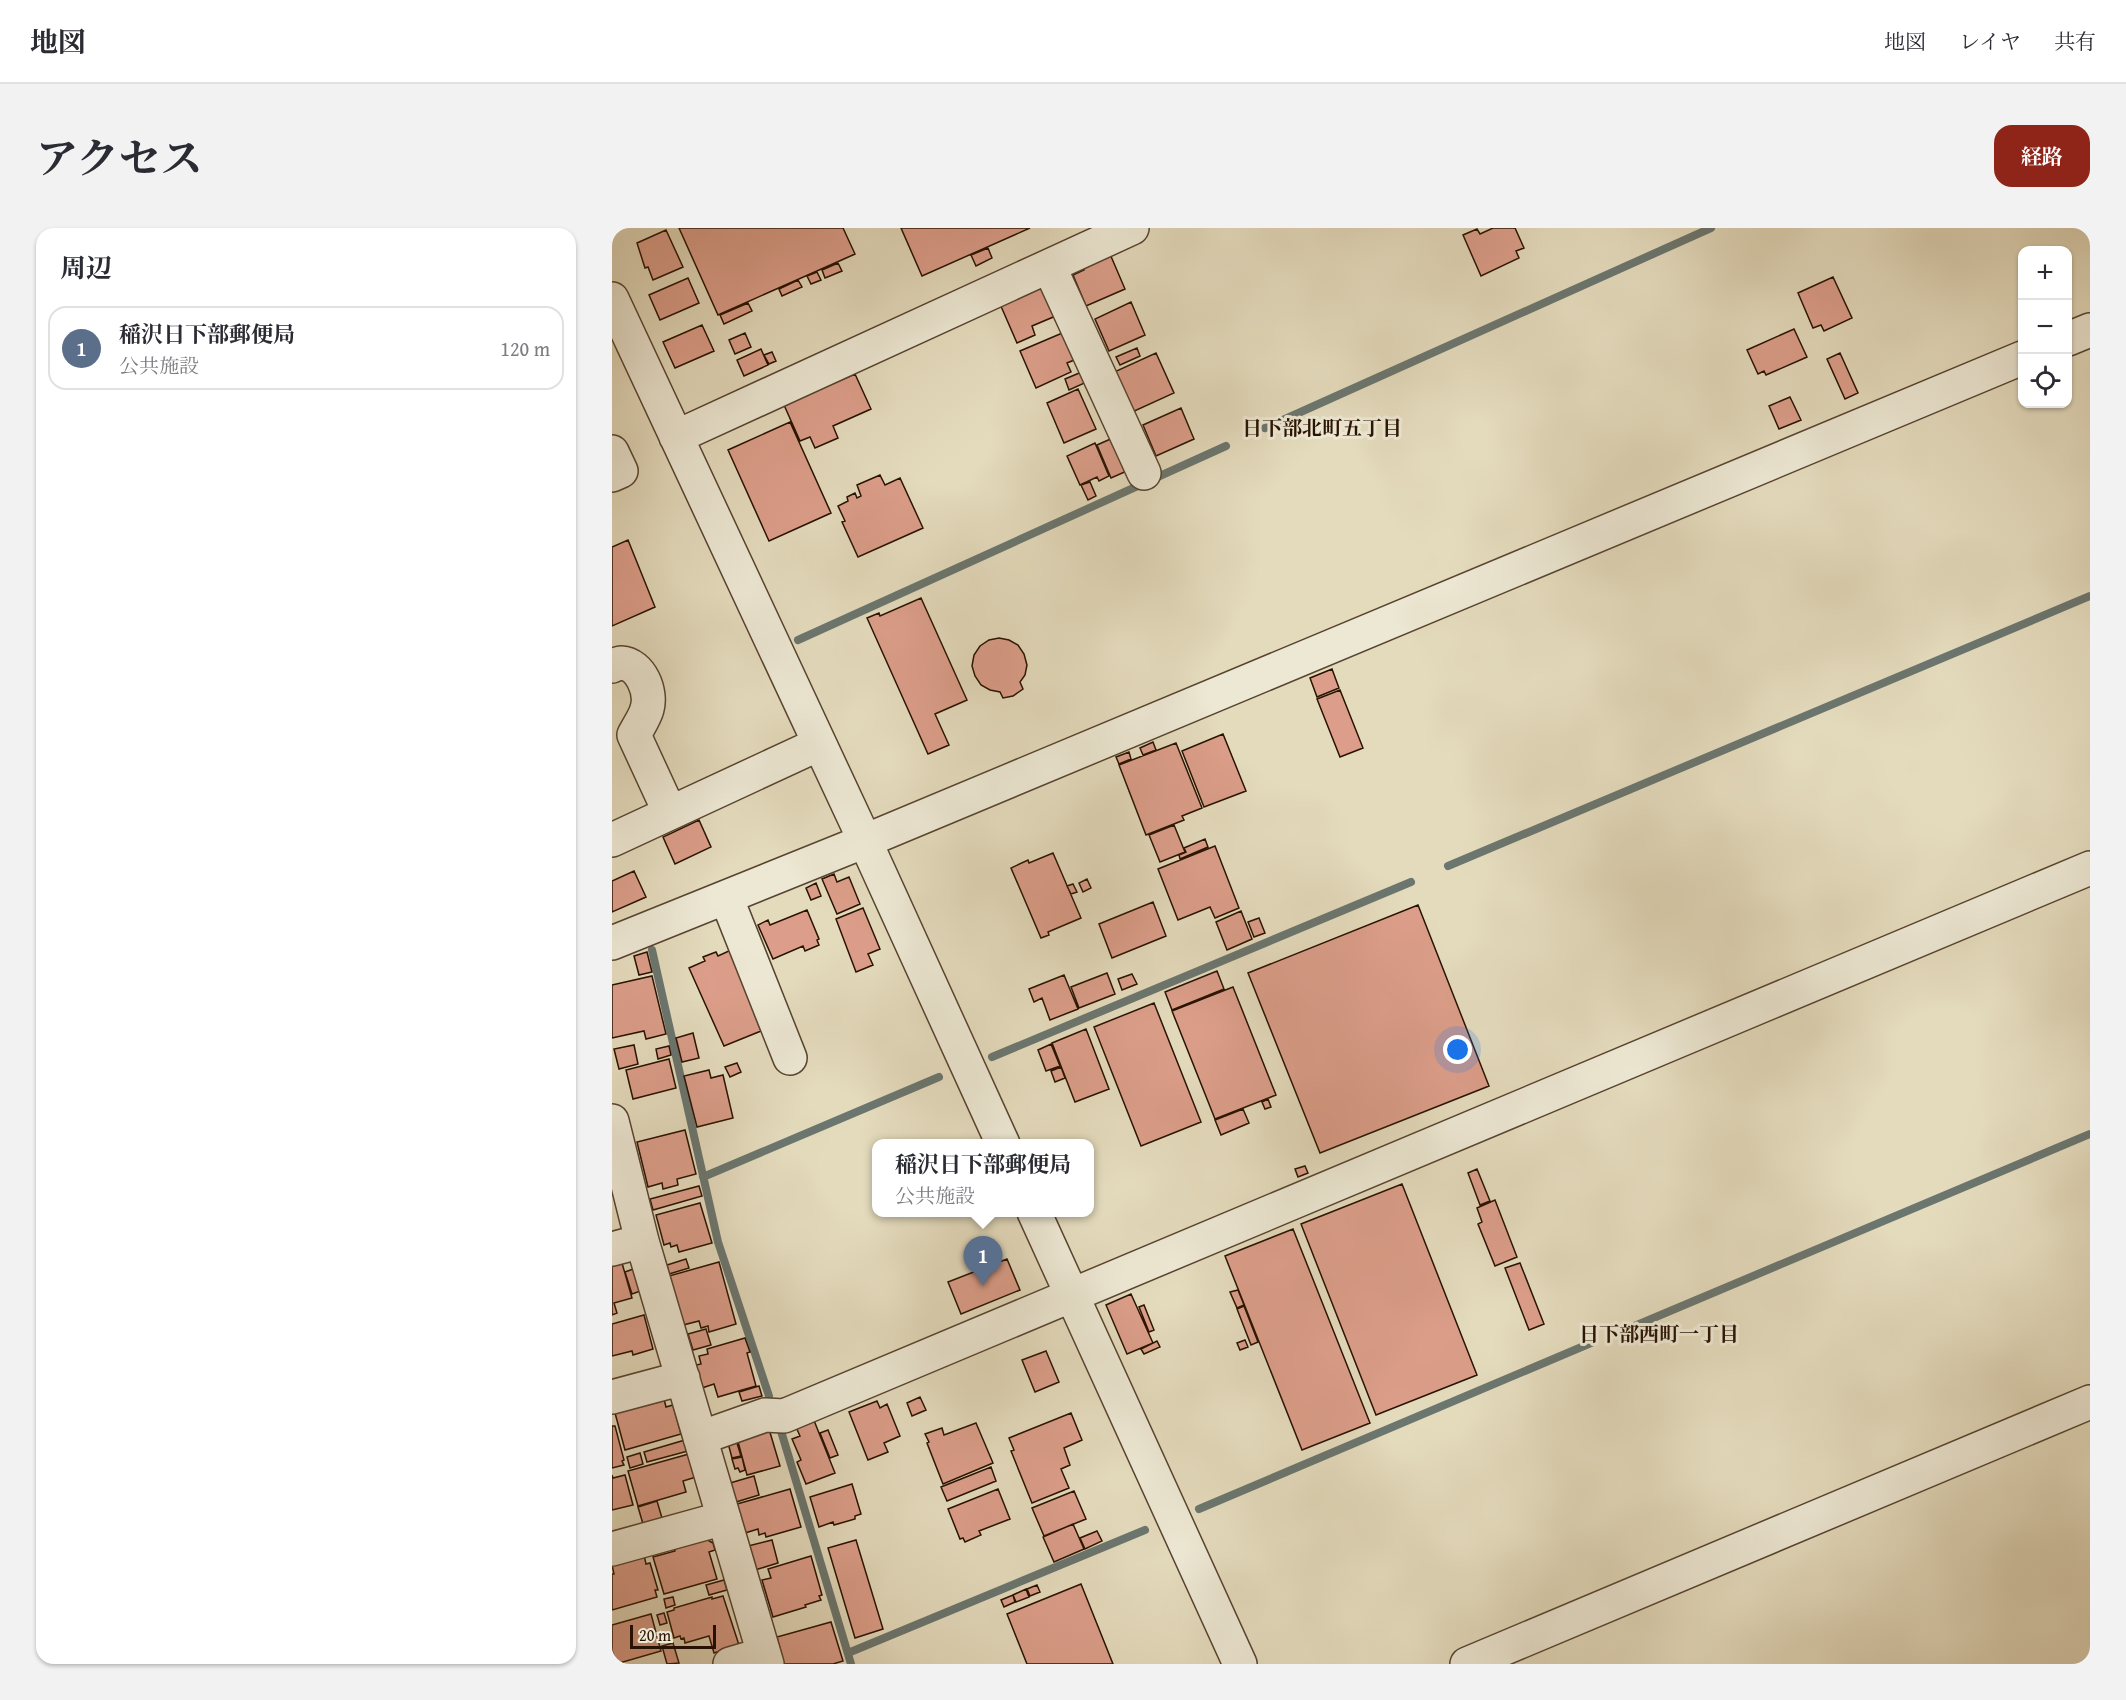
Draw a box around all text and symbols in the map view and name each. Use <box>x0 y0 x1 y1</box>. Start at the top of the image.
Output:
text: 地図 <box>30 21 86 62</box>
text: 地図 <box>1884 26 1926 57</box>
text: レイヤ <box>1959 26 2021 57</box>
text: 共有 <box>2054 26 2096 57</box>
button: 経路 <box>1994 125 2090 187</box>
text: アクセス <box>36 127 203 188</box>
map controls <box>2018 246 2072 408</box>
button: + <box>2018 246 2072 300</box>
text: 周辺 <box>60 248 112 287</box>
button: − <box>2018 300 2072 354</box>
text: 稲沢日下部郵便局 <box>119 318 295 350</box>
text: 1 <box>76 334 87 363</box>
text: 120 m <box>500 334 550 363</box>
text: 公共施設 <box>119 351 199 380</box>
button: locate <box>2018 354 2072 408</box>
district label: 日下部北町五丁目 <box>1242 413 1402 442</box>
your location <box>1443 1035 1472 1064</box>
popup <box>872 1139 1094 1217</box>
text: 稲沢日下部郵便局 <box>895 1148 1071 1180</box>
text: 公共施設 <box>895 1181 975 1210</box>
pin: 1 <box>964 1236 1003 1286</box>
district label: 日下部西町一丁目 <box>1579 1319 1739 1348</box>
scale bar <box>630 1622 716 1650</box>
text: 20 m <box>639 1623 671 1647</box>

